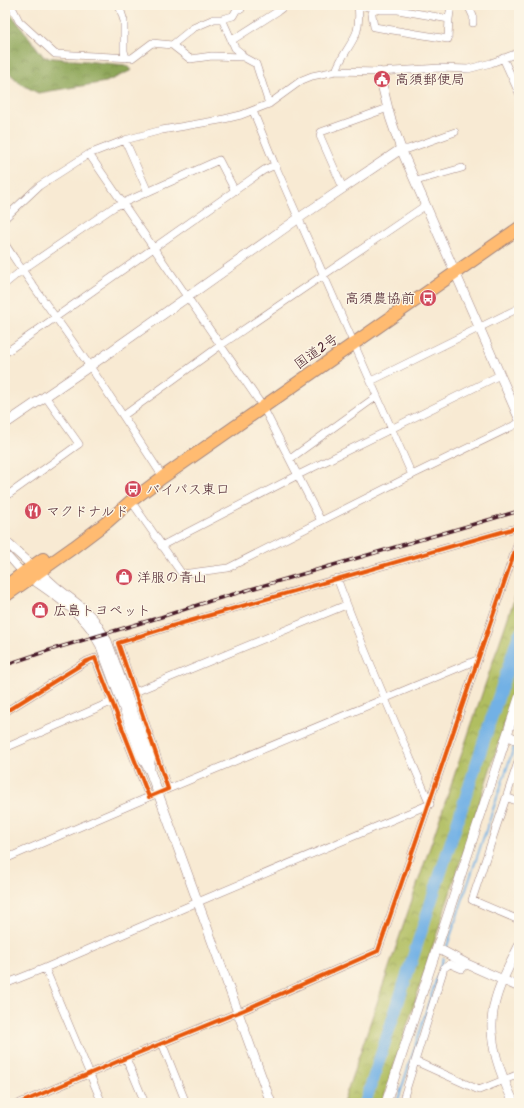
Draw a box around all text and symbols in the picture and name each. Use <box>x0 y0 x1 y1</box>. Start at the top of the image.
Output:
public building icon: 高須郵便局 <box>372 69 392 89</box>
place label: 高須郵便局 <box>395 69 465 91</box>
place label: 高須農協前 <box>345 288 415 310</box>
bus stop icon: 高須農協前 <box>418 288 438 308</box>
street label: 国道2号 <box>290 328 343 375</box>
bus stop icon: バイパス東口 <box>123 479 143 499</box>
place label: バイパス東口 <box>146 479 230 501</box>
restaurant icon: マクドナルド <box>23 501 43 521</box>
place label: マクドナルド <box>46 501 129 523</box>
shop icon: 洋服の青山 <box>114 567 134 587</box>
place label: 洋服の青山 <box>137 567 207 589</box>
shop icon: 広島トヨペット <box>30 600 50 620</box>
place label: 広島トヨペット <box>53 600 151 622</box>

